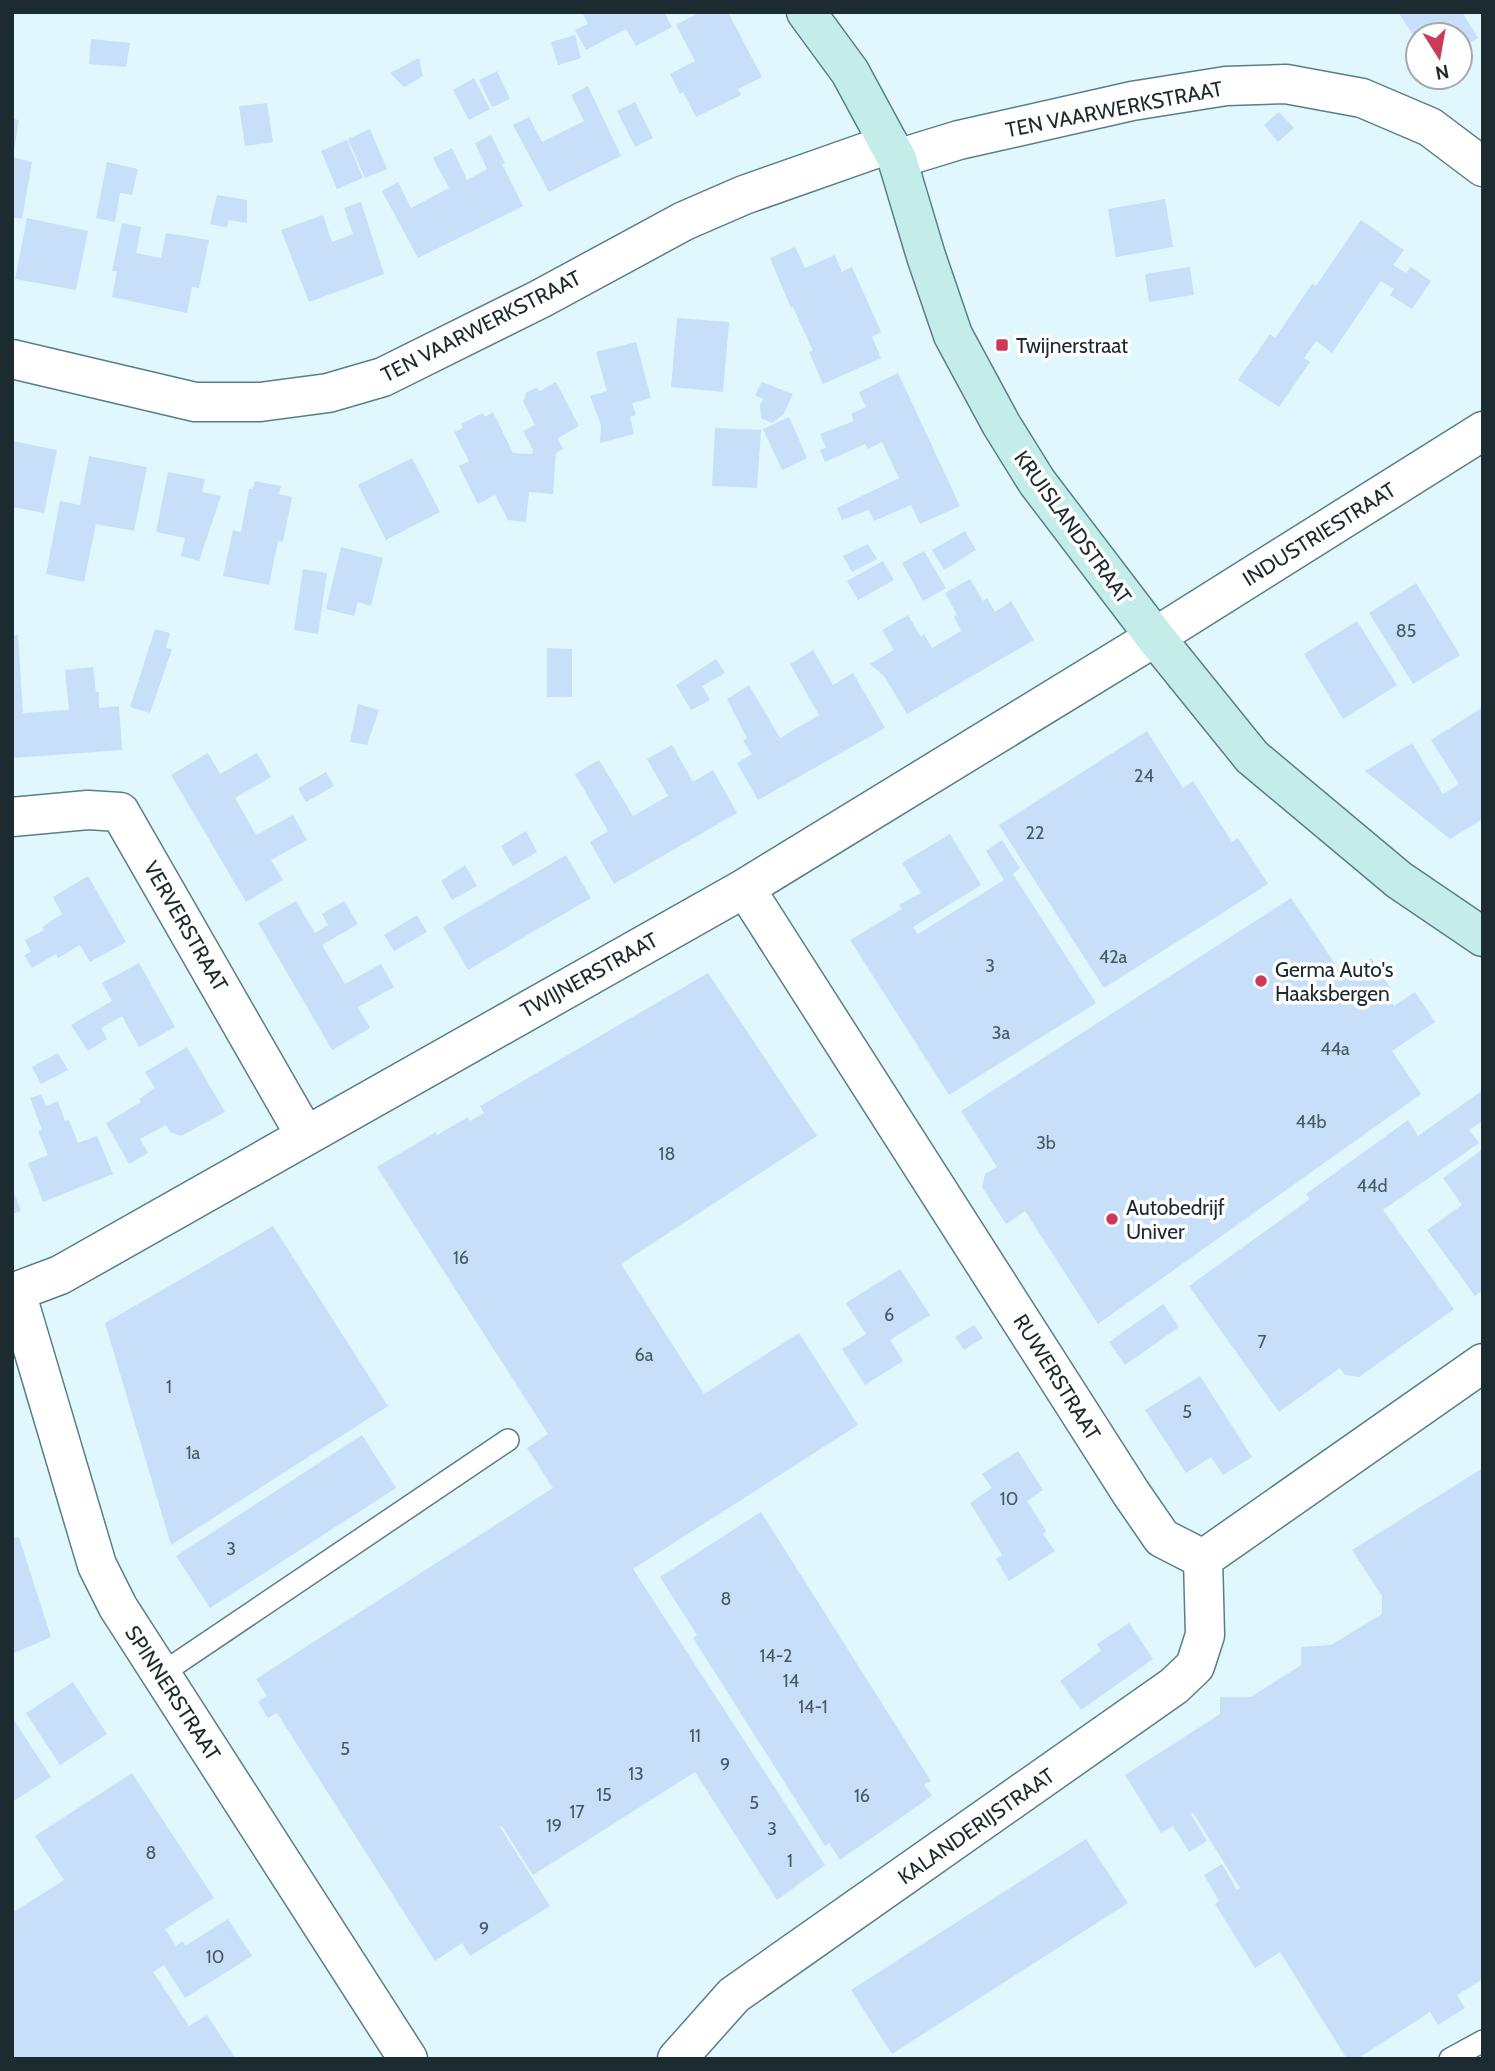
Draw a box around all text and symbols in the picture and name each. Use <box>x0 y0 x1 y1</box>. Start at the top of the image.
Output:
north arrow <box>1404 21 1474 91</box>
text: N <box>1433 60 1451 85</box>
street label: TEN VAARWERKSTRAAT <box>1003 76 1225 142</box>
street label: TEN VAARWERKSTRAAT <box>377 265 585 387</box>
place label: Twijnerstraat <box>1016 333 1128 359</box>
marker: Twijnerstraat <box>994 337 1010 353</box>
street label: KRUISLANDSTRAAT <box>1009 446 1137 608</box>
street label: INDUSTRIESTRAAT <box>1238 477 1400 591</box>
house number: 85 <box>1396 620 1416 642</box>
house number: 24 <box>1134 765 1154 787</box>
house number: 22 <box>1026 822 1044 844</box>
street label: VERVERSTRAAT <box>139 856 233 996</box>
street label: TWIJNERSTRAAT <box>516 927 662 1023</box>
house number: 42a <box>1099 946 1128 968</box>
house number: 3 <box>985 955 995 977</box>
place label: Germa Auto's Haaksbergen <box>1275 957 1394 1006</box>
marker: Germa Auto's Haaksbergen <box>1253 973 1269 989</box>
house number: 3a <box>992 1022 1011 1044</box>
house number: 44a <box>1320 1038 1350 1060</box>
house number: 44b <box>1296 1111 1326 1133</box>
house number: 3b <box>1036 1132 1056 1154</box>
house number: 18 <box>659 1143 675 1165</box>
house number: 44d <box>1357 1175 1387 1197</box>
place label: Autobedrijf Univer <box>1126 1195 1225 1244</box>
marker: Autobedrijf Univer <box>1104 1211 1120 1227</box>
house number: 16 <box>453 1247 469 1269</box>
house number: 6 <box>884 1304 894 1326</box>
street label: RUWERSTRAAT <box>1008 1309 1106 1445</box>
house number: 7 <box>1257 1331 1267 1353</box>
house number: 6a <box>635 1344 654 1366</box>
house number: 1 <box>166 1376 172 1398</box>
house number: 5 <box>1182 1401 1192 1423</box>
house number: 1a <box>186 1442 201 1464</box>
house number: 10 <box>1000 1488 1018 1510</box>
house number: 3 <box>226 1538 236 1560</box>
house number: 8 <box>721 1588 731 1610</box>
street label: SPINNERSTRAAT <box>120 1621 226 1765</box>
house number: 14-2 <box>759 1645 793 1667</box>
house number: 14 <box>783 1670 799 1692</box>
house number: 14-1 <box>798 1696 828 1718</box>
house number: 11 <box>689 1725 701 1747</box>
house number: 5 <box>340 1738 350 1760</box>
house number: 9 <box>720 1754 730 1776</box>
house number: 13 <box>628 1763 644 1785</box>
street label: KALANDERIJSTRAAT <box>893 1763 1059 1889</box>
house number: 15 <box>596 1784 612 1806</box>
house number: 16 <box>854 1785 870 1807</box>
house number: 5 <box>749 1792 759 1814</box>
house number: 17 <box>570 1801 584 1823</box>
house number: 19 <box>546 1815 562 1837</box>
house number: 3 <box>767 1818 777 1840</box>
house number: 8 <box>146 1842 156 1864</box>
house number: 1 <box>787 1850 793 1872</box>
house number: 9 <box>479 1918 489 1940</box>
house number: 10 <box>206 1946 224 1968</box>

